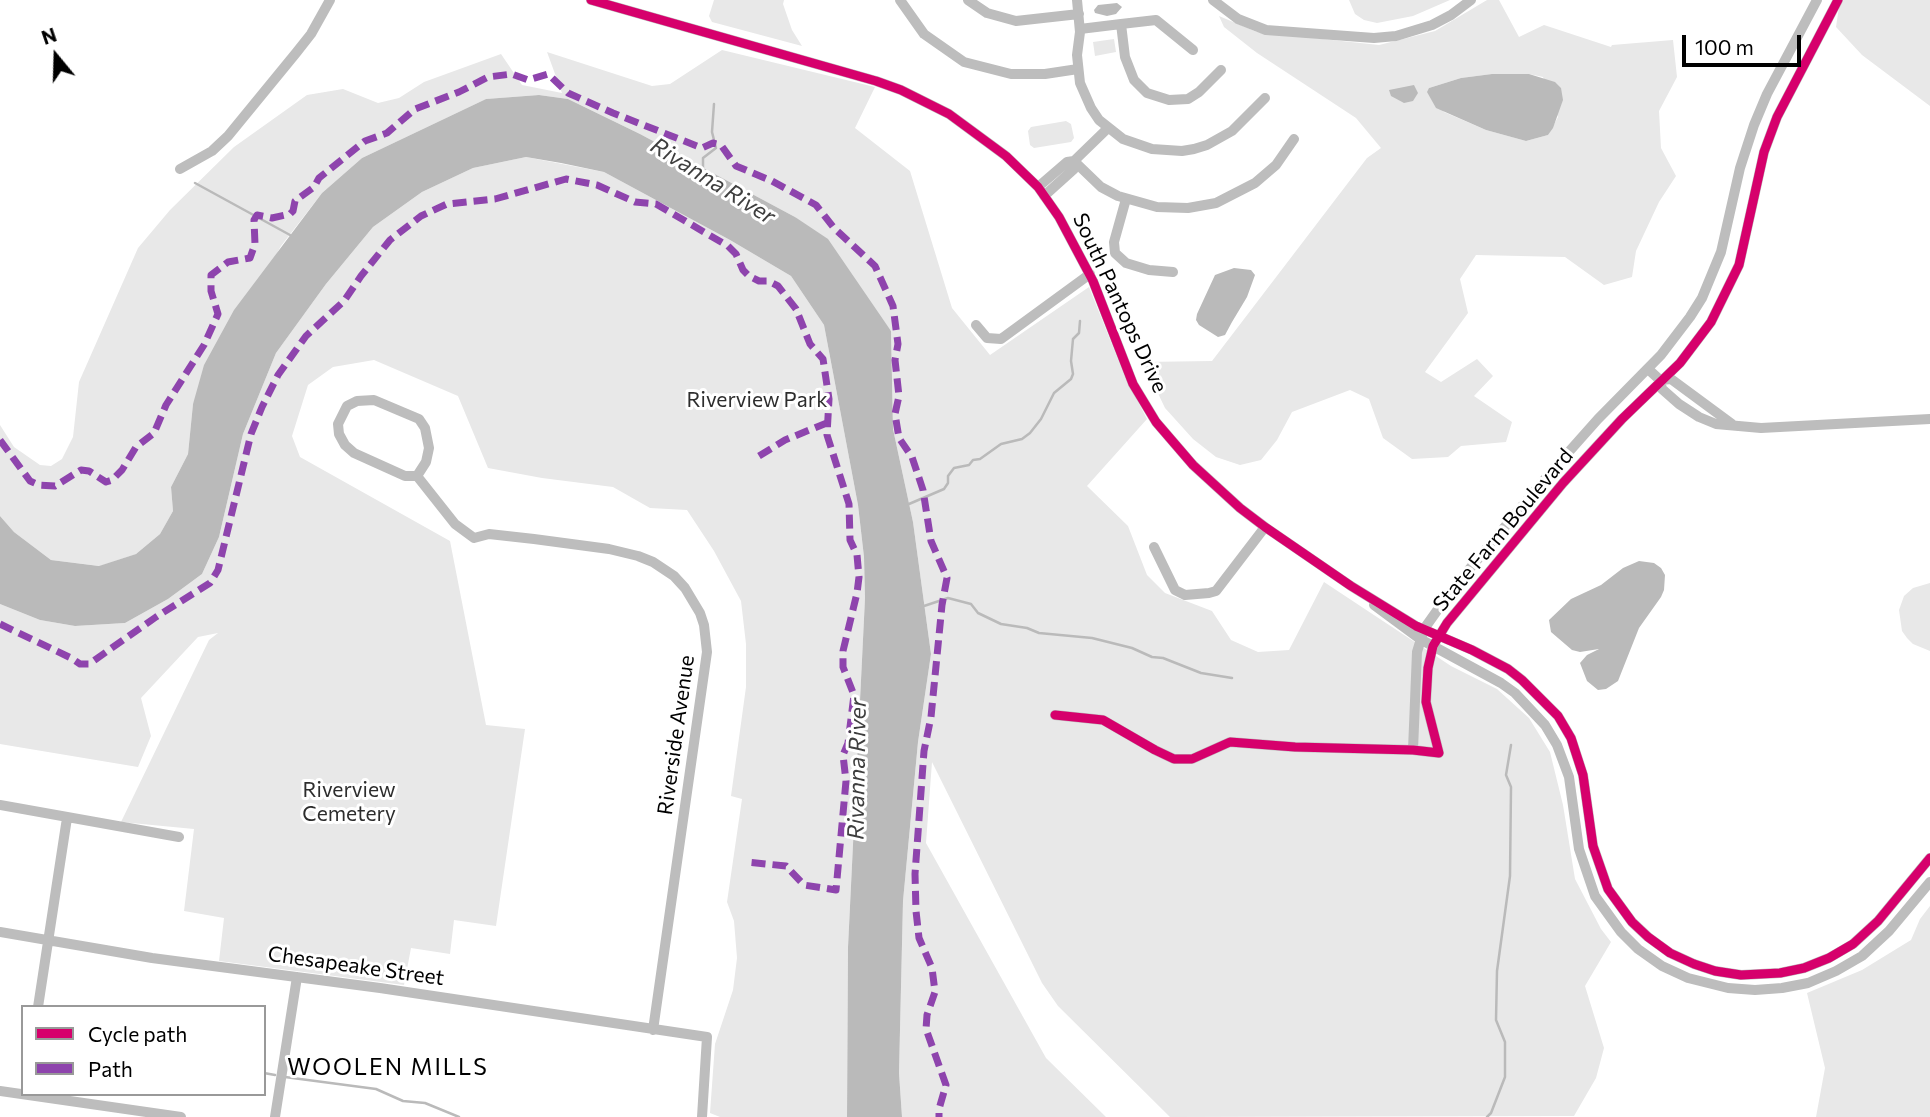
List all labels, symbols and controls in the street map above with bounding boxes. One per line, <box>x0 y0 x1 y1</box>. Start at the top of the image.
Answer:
north arrow <box>21 21 91 91</box>
scale bar <box>1685 21 1804 65</box>
text: N <box>39 22 59 49</box>
text: 100 m <box>1695 34 1754 59</box>
water label: Rivanna River <box>646 132 780 230</box>
street label: South Pantops Drive <box>1067 209 1173 397</box>
park label: Riverview Park <box>686 387 828 413</box>
street label: State Farm Boulevard <box>1428 444 1578 616</box>
street label: Riverside Avenue <box>652 653 700 817</box>
water label: Rivanna River <box>842 698 872 840</box>
park label: Riverview Cemetery <box>302 777 396 827</box>
street label: Chesapeake Street <box>266 941 446 991</box>
legend <box>21 1005 266 1096</box>
text: Cycle path <box>88 1021 187 1046</box>
district label: WOOLEN MILLS <box>289 1053 487 1081</box>
text: Path <box>88 1056 133 1081</box>

